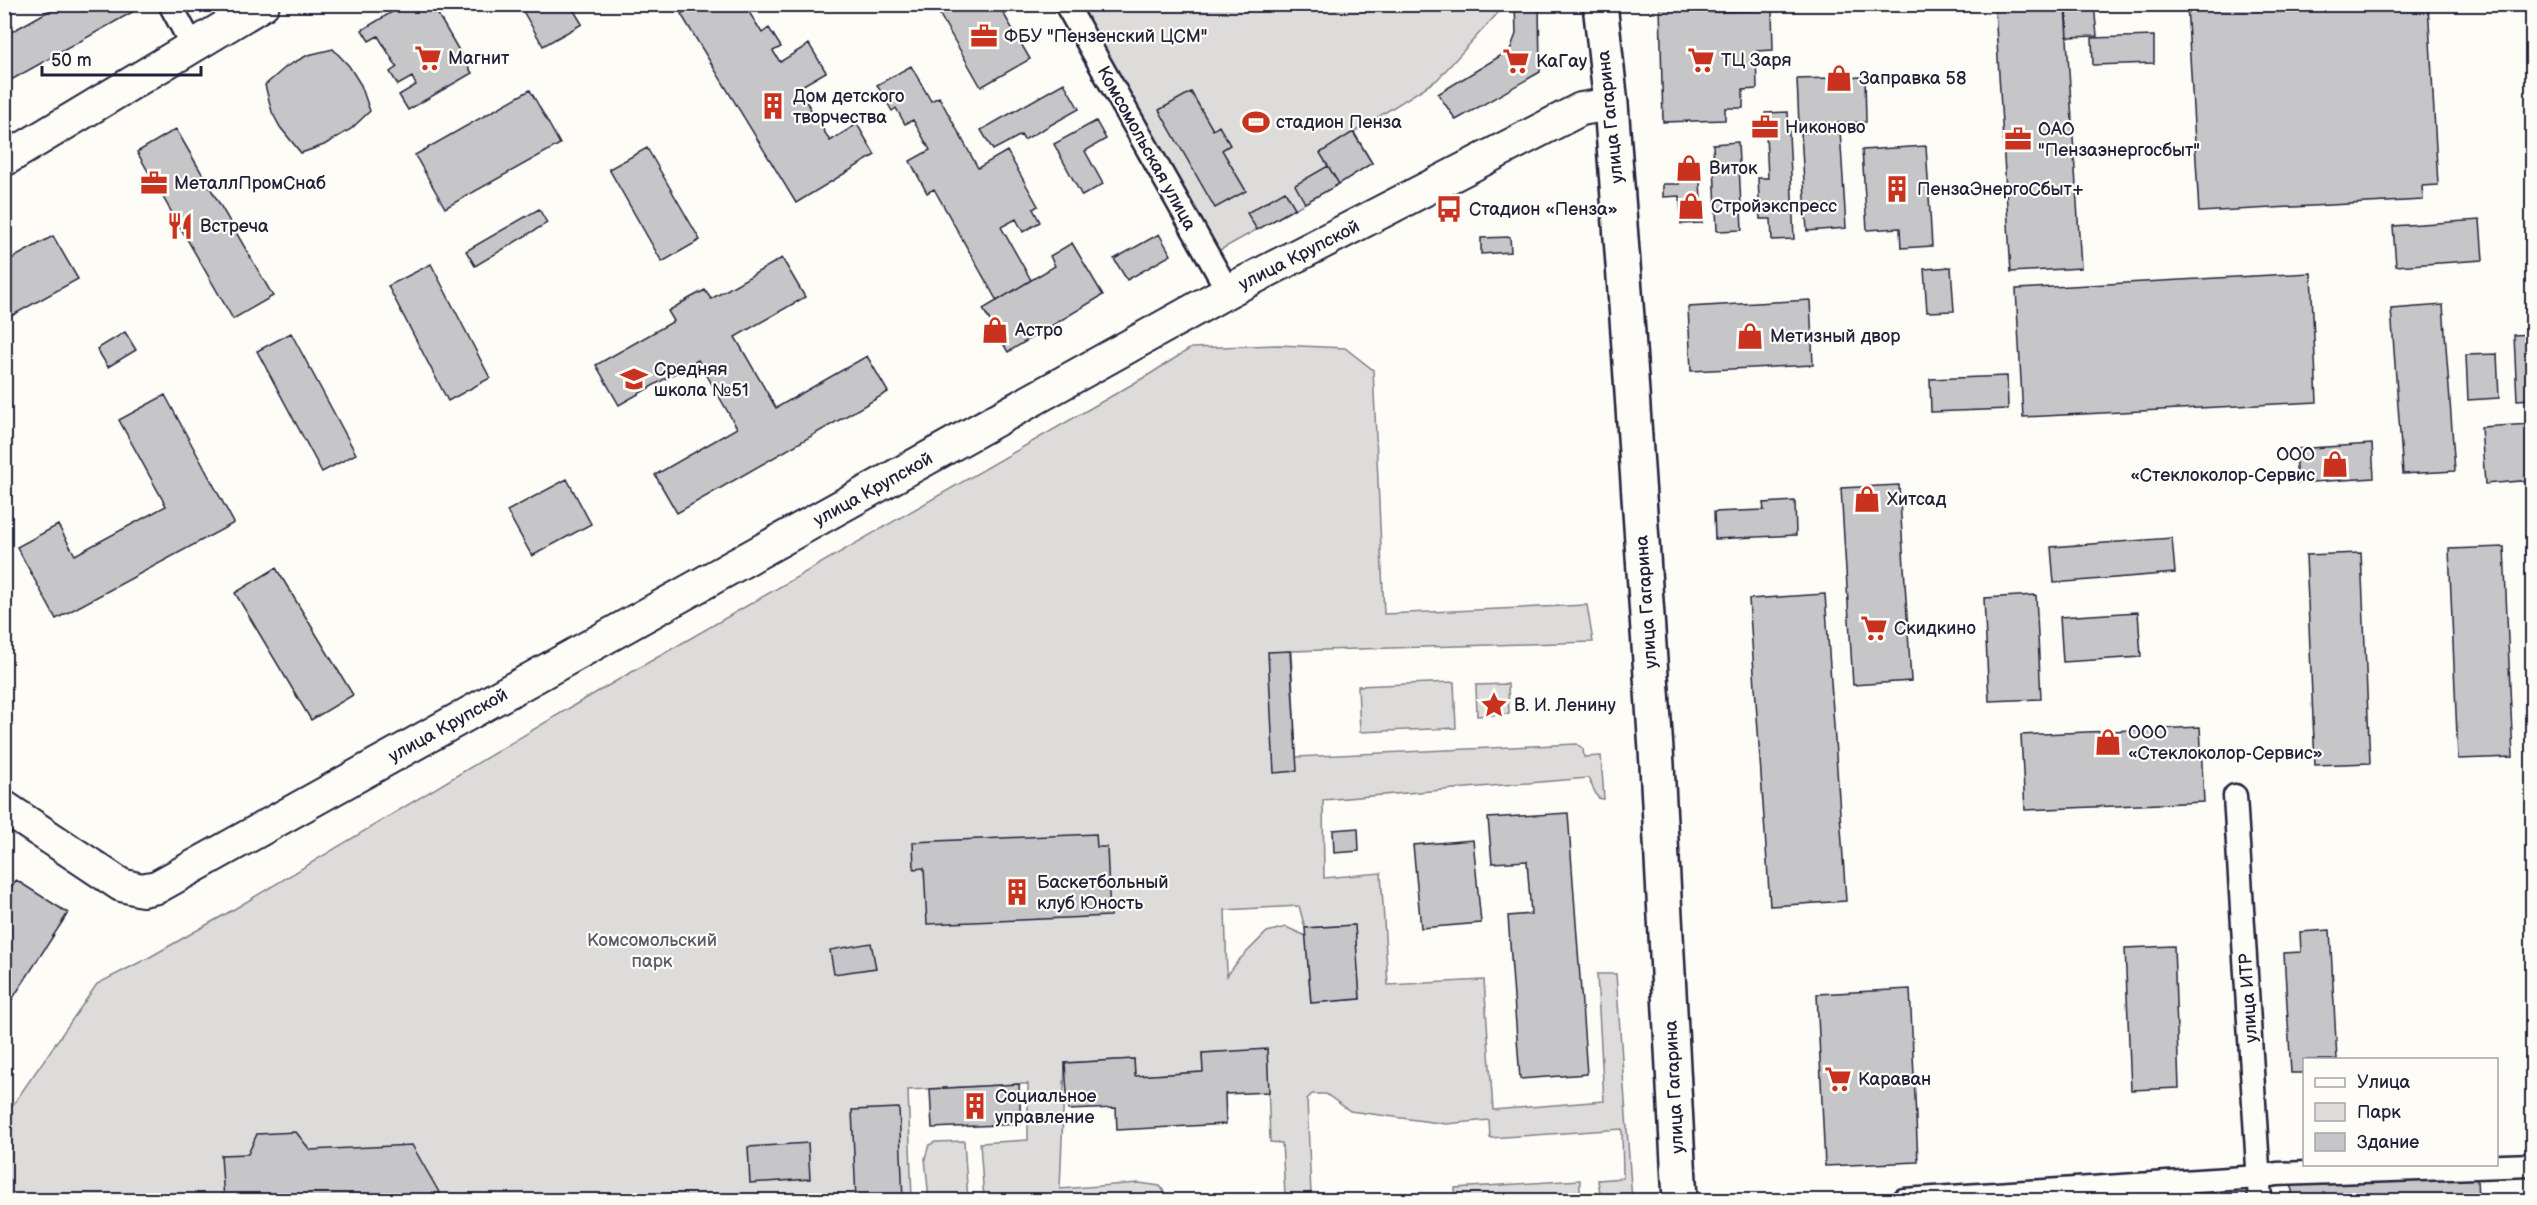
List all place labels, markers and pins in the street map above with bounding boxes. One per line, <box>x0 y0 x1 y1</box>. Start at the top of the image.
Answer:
office icon: ФБУ "Пензенский ЦСМ" <box>969 21 999 51</box>
place label: ФБУ "Пензенский ЦСМ" <box>1004 26 1208 47</box>
supermarket icon: Магнит <box>413 43 443 73</box>
supermarket icon: ТЦ Заря <box>1686 45 1716 75</box>
supermarket icon: КаГау <box>1501 46 1531 76</box>
place label: Магнит <box>448 48 510 69</box>
place label: ТЦ Заря <box>1721 50 1791 71</box>
place label: КаГау <box>1536 51 1588 72</box>
shop icon: Заправка 58 <box>1824 63 1854 93</box>
place label: Заправка 58 <box>1859 68 1966 89</box>
place label: Дом детского творчества <box>793 86 904 128</box>
building icon: Дом детского творчества <box>758 91 788 121</box>
sports icon: стадион Пенза <box>1241 107 1271 137</box>
place label: стадион Пенза <box>1276 112 1402 133</box>
office icon: Никоново <box>1750 112 1780 142</box>
place label: Никоново <box>1785 117 1865 138</box>
place label: ОАО "Пензаэнергосбыт" <box>2038 119 2200 161</box>
office icon: ОАО "Пензаэнергосбыт" <box>2003 124 2033 154</box>
shop icon: Виток <box>1674 153 1704 183</box>
place label: Виток <box>1709 158 1758 179</box>
office icon: МеталлПромСнаб <box>139 168 169 198</box>
place label: МеталлПромСнаб <box>174 173 326 194</box>
building icon: ПензаЭнергоСбыт+ <box>1882 174 1912 204</box>
place label: ПензаЭнергоСбыт+ <box>1917 179 2084 200</box>
shop icon: Стройэкспресс <box>1676 191 1706 221</box>
bus stop icon: Стадион «Пенза» <box>1434 194 1464 224</box>
place label: Стройэкспресс <box>1711 196 1837 217</box>
place label: Стадион «Пенза» <box>1469 199 1618 220</box>
restaurant icon: Встреча <box>165 211 195 241</box>
place label: Встреча <box>200 216 269 237</box>
shop icon: Астро <box>980 315 1010 345</box>
place label: Астро <box>1014 320 1063 341</box>
shop icon: Метизный двор <box>1735 321 1765 351</box>
place label: Метизный двор <box>1770 326 1900 347</box>
place label: Средняя школа №51 <box>654 359 749 401</box>
school or university icon: Средняя школа №51 <box>619 364 649 394</box>
place label: ООО «Стеклоколор-Сервис <box>2130 444 2315 486</box>
shop icon: ООО «Стеклоколор-Сервис <box>2320 449 2350 479</box>
shop icon: Хитсад <box>1852 484 1882 514</box>
place label: Хитсад <box>1887 489 1946 510</box>
supermarket icon: Скидкино <box>1859 613 1889 643</box>
place label: Скидкино <box>1894 618 1976 639</box>
place icon: В. И. Ленину <box>1479 690 1509 720</box>
place label: В. И. Ленину <box>1514 695 1616 716</box>
place label: ООО «Стеклоколор-Сервис» <box>2128 722 2323 764</box>
shop icon: ООО «Стеклоколор-Сервис» <box>2093 727 2123 757</box>
place label: Баскетбольный клуб Юность <box>1037 872 1169 914</box>
building icon: Баскетбольный клуб Юность <box>1002 877 1032 907</box>
supermarket icon: Караван <box>1823 1064 1853 1094</box>
place label: Караван <box>1858 1069 1931 1090</box>
place label: Социальное управление <box>995 1086 1097 1128</box>
building icon: Социальное управление <box>960 1091 990 1121</box>

